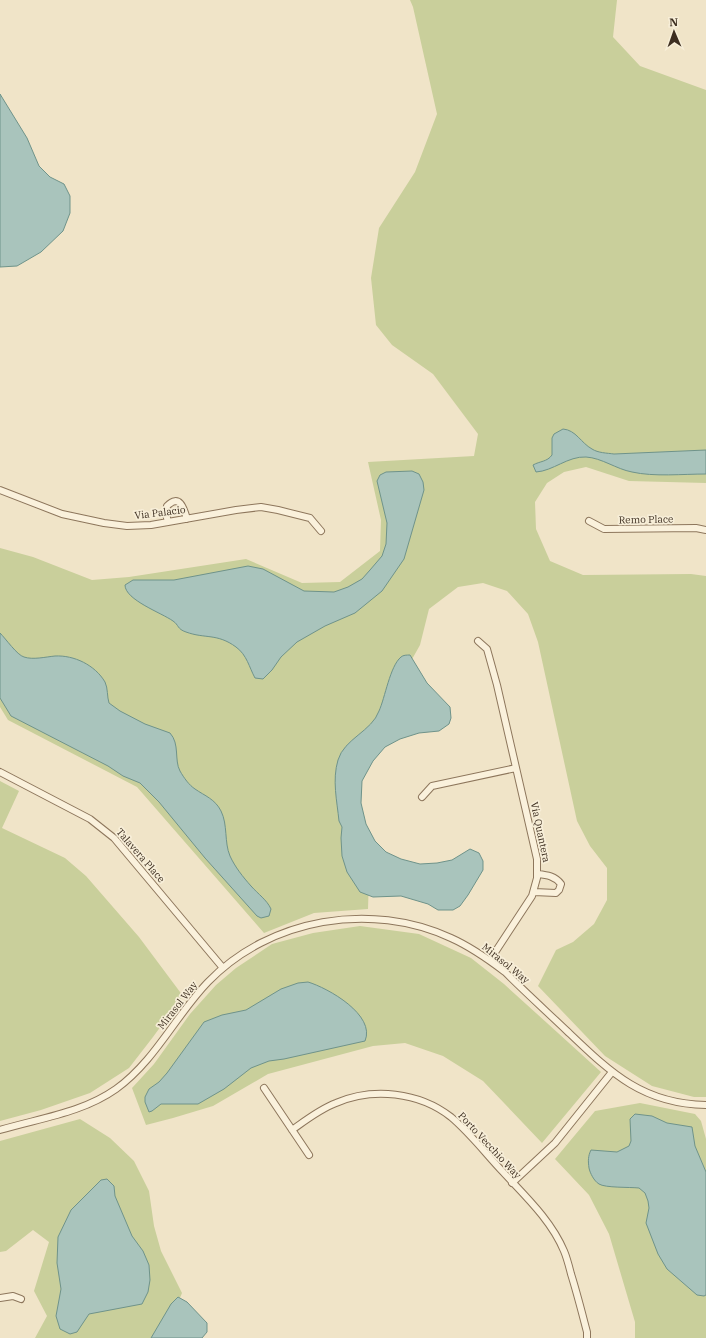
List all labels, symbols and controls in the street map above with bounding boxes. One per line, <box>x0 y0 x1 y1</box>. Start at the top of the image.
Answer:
north arrow <box>654 12 694 52</box>
text: N <box>669 15 679 29</box>
street label: Via Palacio <box>134 503 187 522</box>
street label: Remo Place <box>619 513 673 526</box>
street label: Via Quantera <box>528 801 553 864</box>
street label: Talavera Place <box>113 825 168 885</box>
street label: Mirasol Way <box>479 940 533 987</box>
street label: Mirasol Way <box>155 978 201 1032</box>
street label: Porto Vecchio Way <box>455 1109 524 1182</box>

